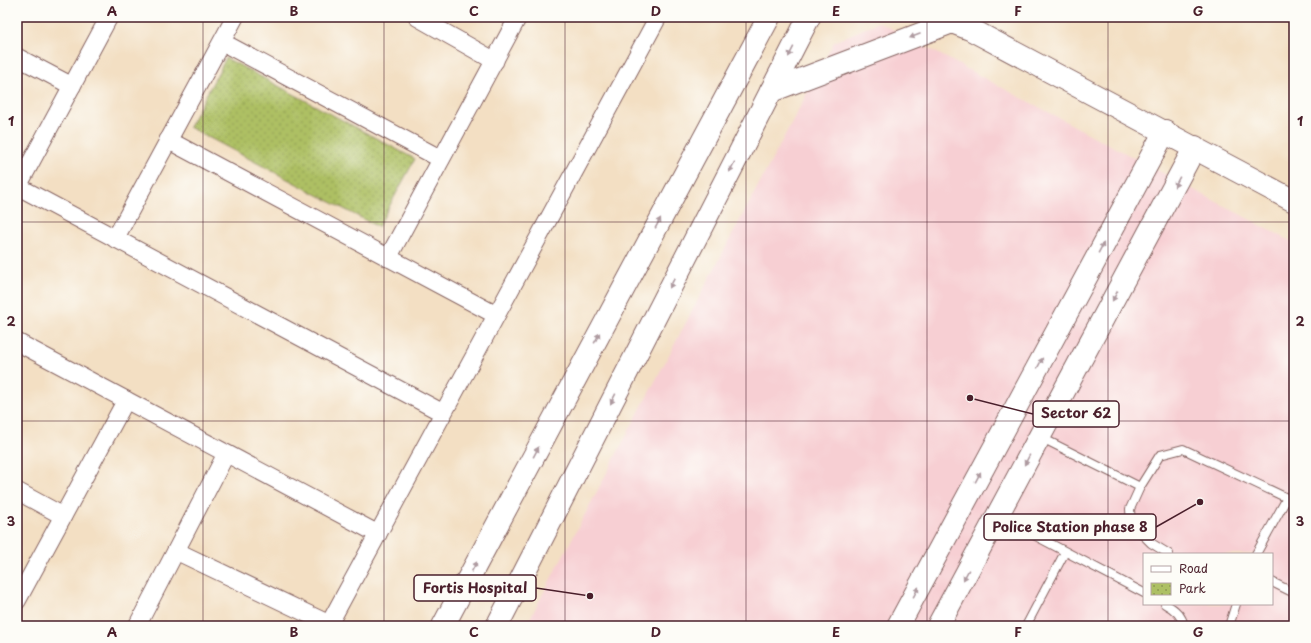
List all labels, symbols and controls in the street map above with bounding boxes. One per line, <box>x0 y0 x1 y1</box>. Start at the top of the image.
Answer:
text: A <box>107 1 117 20</box>
text: B <box>290 1 299 20</box>
text: C <box>469 1 479 20</box>
text: D <box>651 1 661 20</box>
text: E <box>832 1 840 20</box>
text: F <box>1014 1 1022 20</box>
text: G <box>1193 1 1203 20</box>
one-way arrow <box>909 34 921 40</box>
one-way arrow <box>788 46 794 57</box>
text: 1 <box>8 111 14 130</box>
text: 1 <box>1297 111 1303 130</box>
one-way arrow <box>729 162 735 173</box>
one-way arrow <box>1173 176 1180 187</box>
one-way arrow <box>655 217 662 229</box>
one-way arrow <box>1098 243 1105 254</box>
one-way arrow <box>669 277 676 289</box>
one-way arrow <box>1112 290 1118 302</box>
text: 2 <box>6 311 16 330</box>
text: 2 <box>1295 311 1305 330</box>
one-way arrow <box>594 332 600 344</box>
one-way arrow <box>1036 357 1043 369</box>
one-way arrow <box>610 393 616 405</box>
callout: Sector 62 <box>1033 401 1119 427</box>
text: Sector 62 <box>1041 402 1111 423</box>
one-way arrow <box>532 447 539 458</box>
one-way arrow <box>1024 454 1031 466</box>
one-way arrow <box>975 471 981 483</box>
text: 3 <box>7 511 16 530</box>
text: 3 <box>1296 511 1305 530</box>
callout: Police Station phase 8 <box>984 514 1156 540</box>
text: Police Station phase 8 <box>992 516 1148 537</box>
legend <box>1143 553 1273 605</box>
text: Road <box>1179 559 1208 577</box>
one-way arrow <box>471 561 477 573</box>
one-way arrow <box>962 569 969 580</box>
callout: Fortis Hospital <box>414 575 536 601</box>
text: Fortis Hospital <box>423 577 527 598</box>
text: Park <box>1179 579 1206 597</box>
one-way arrow <box>913 586 920 598</box>
text: A <box>107 622 117 641</box>
text: B <box>290 622 299 641</box>
text: C <box>469 622 479 641</box>
text: D <box>651 622 661 641</box>
text: E <box>832 622 840 641</box>
text: F <box>1014 622 1022 641</box>
text: G <box>1193 622 1203 641</box>

